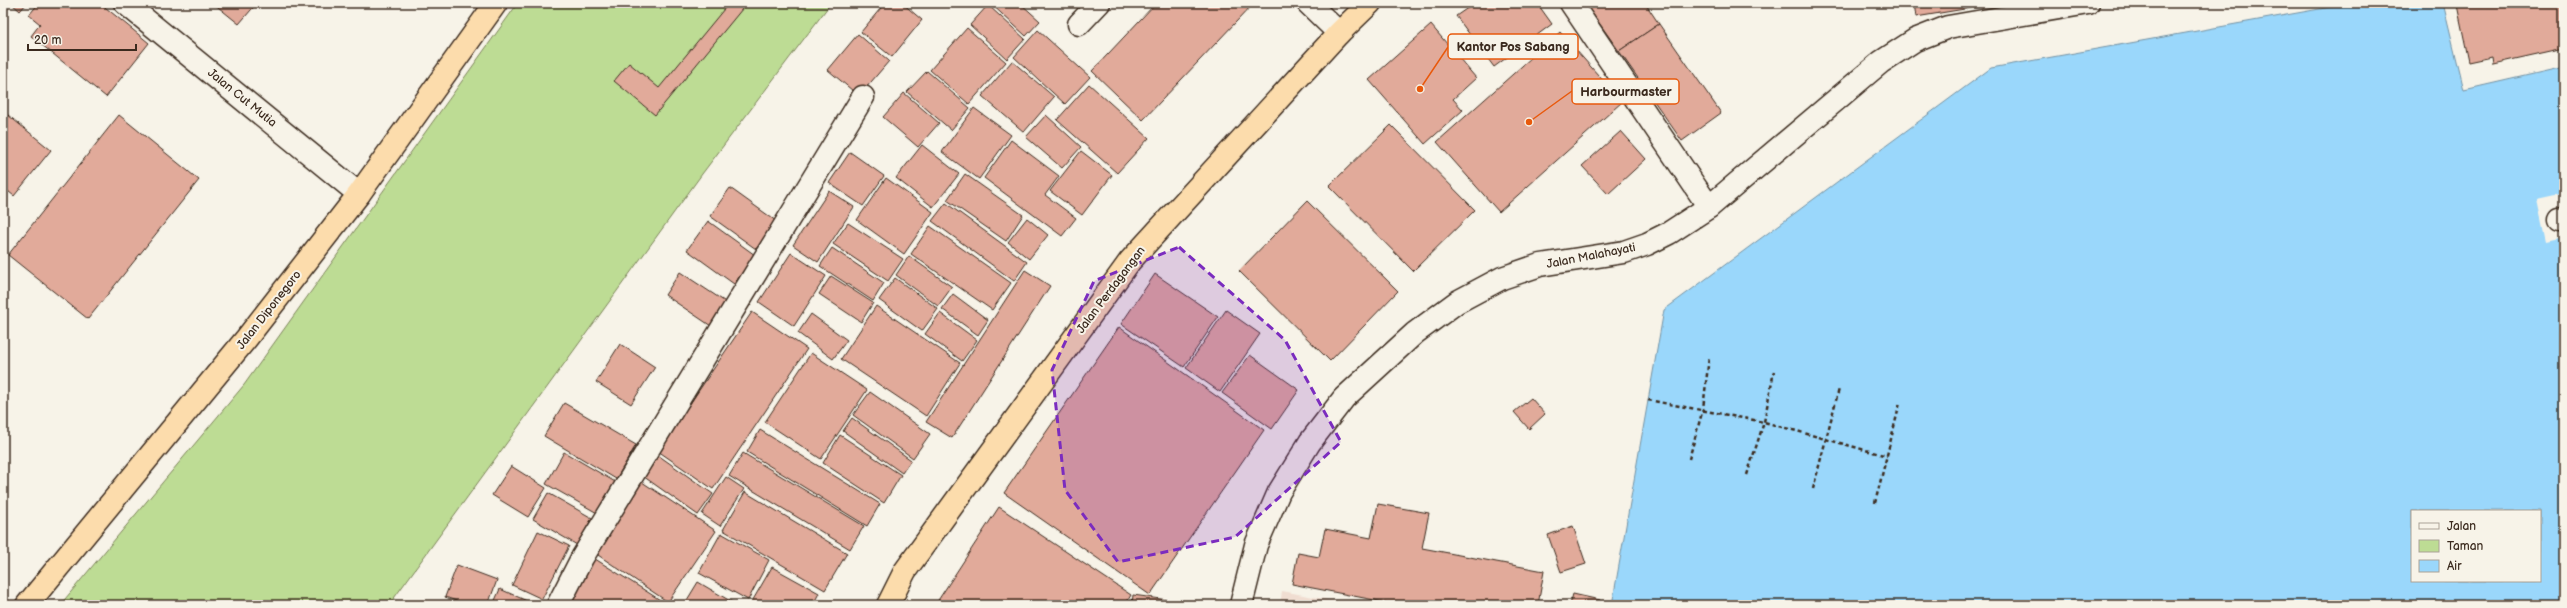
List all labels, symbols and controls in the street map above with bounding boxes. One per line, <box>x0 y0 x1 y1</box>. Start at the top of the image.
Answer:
scale bar <box>28 26 136 52</box>
text: 20 m <box>34 33 61 48</box>
callout: Kantor Pos Sabang <box>1448 34 1578 59</box>
text: Kantor Pos Sabang <box>1456 39 1570 55</box>
street label: Jalan Cut Mutia <box>204 66 280 131</box>
callout: Harbourmaster <box>1572 79 1679 104</box>
text: Harbourmaster <box>1580 84 1673 100</box>
street label: Jalan Malahayati <box>1545 240 1637 272</box>
street label: Jalan Perdagangan <box>1073 243 1149 337</box>
street label: Jalan Diponegoro <box>234 267 305 352</box>
legend <box>2411 510 2541 582</box>
text: Jalan <box>2447 519 2476 534</box>
text: Taman <box>2447 539 2483 554</box>
text: Air <box>2447 559 2462 574</box>

